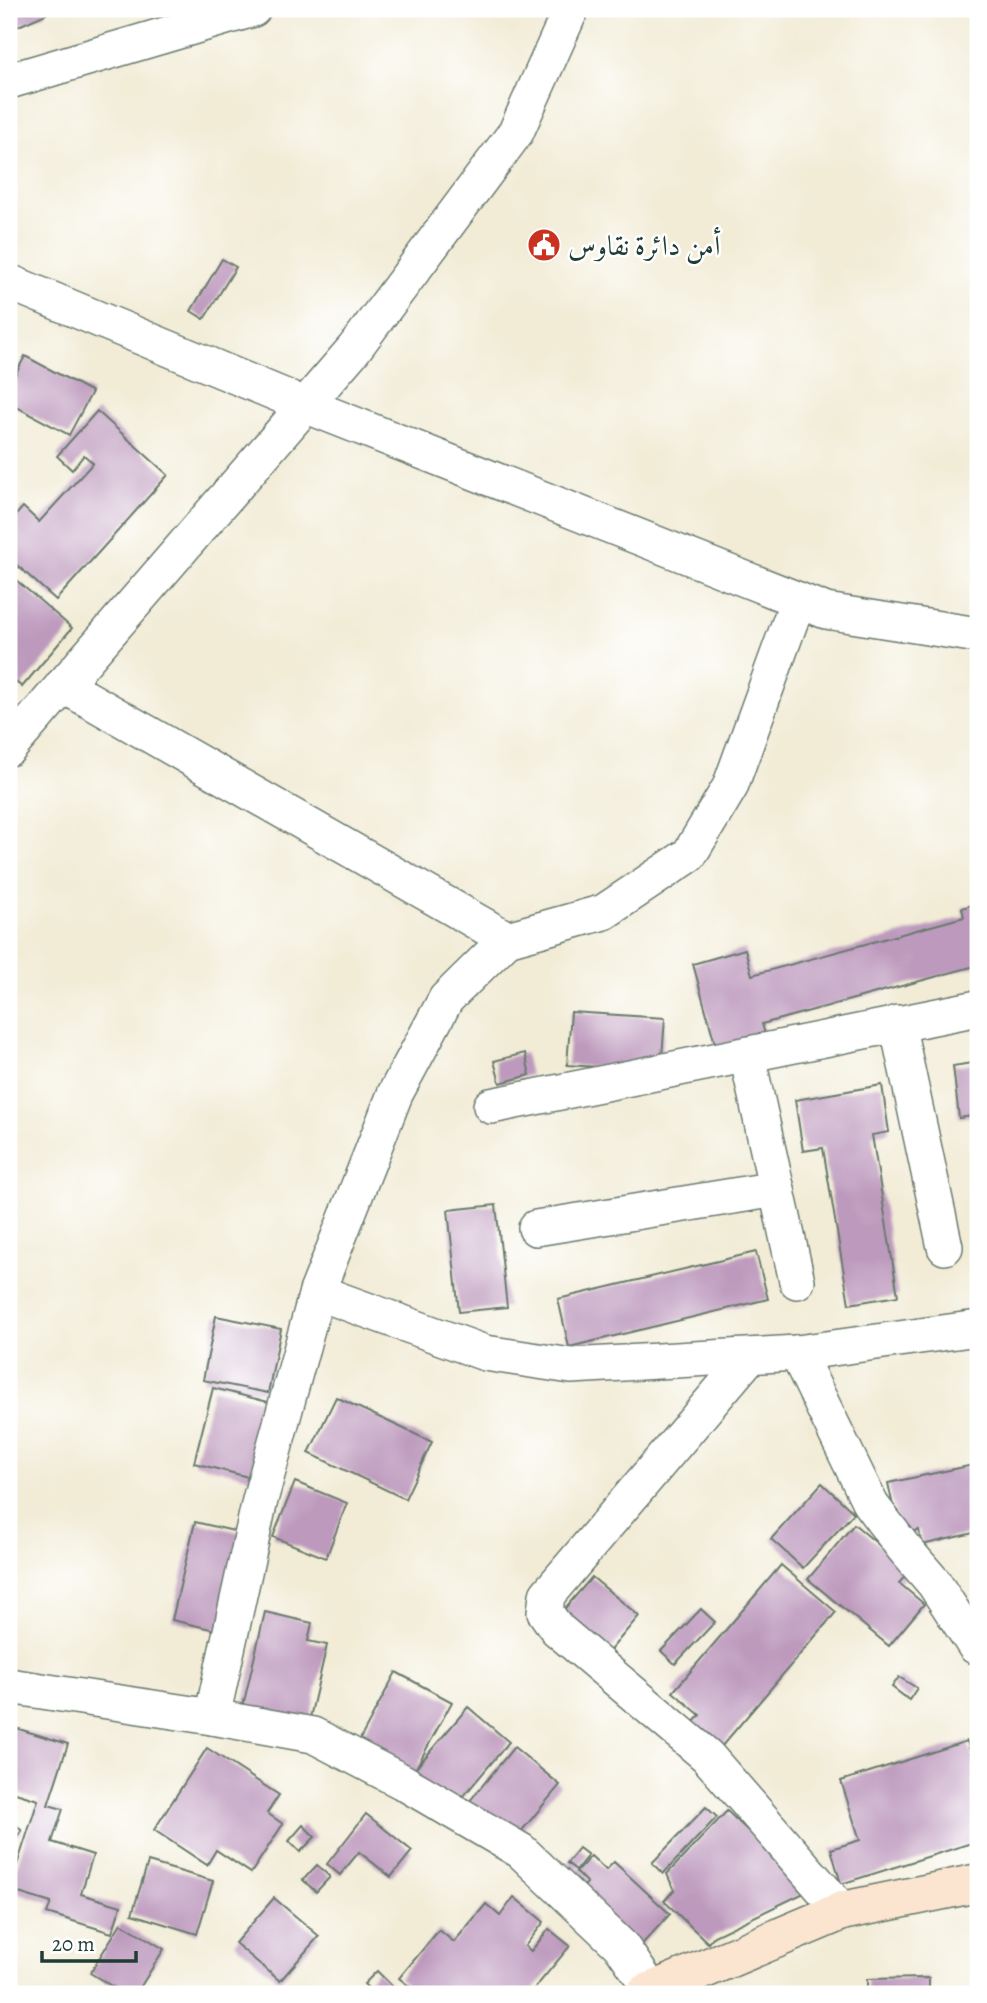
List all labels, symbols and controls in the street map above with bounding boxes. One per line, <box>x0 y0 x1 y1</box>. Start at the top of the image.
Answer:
public building icon: أمن دائرة نقاوس <box>525 226 563 264</box>
place label: أمن دائرة نقاوس <box>568 226 721 265</box>
scale bar <box>42 1919 136 1963</box>
text: 20 m <box>52 1930 95 1958</box>

